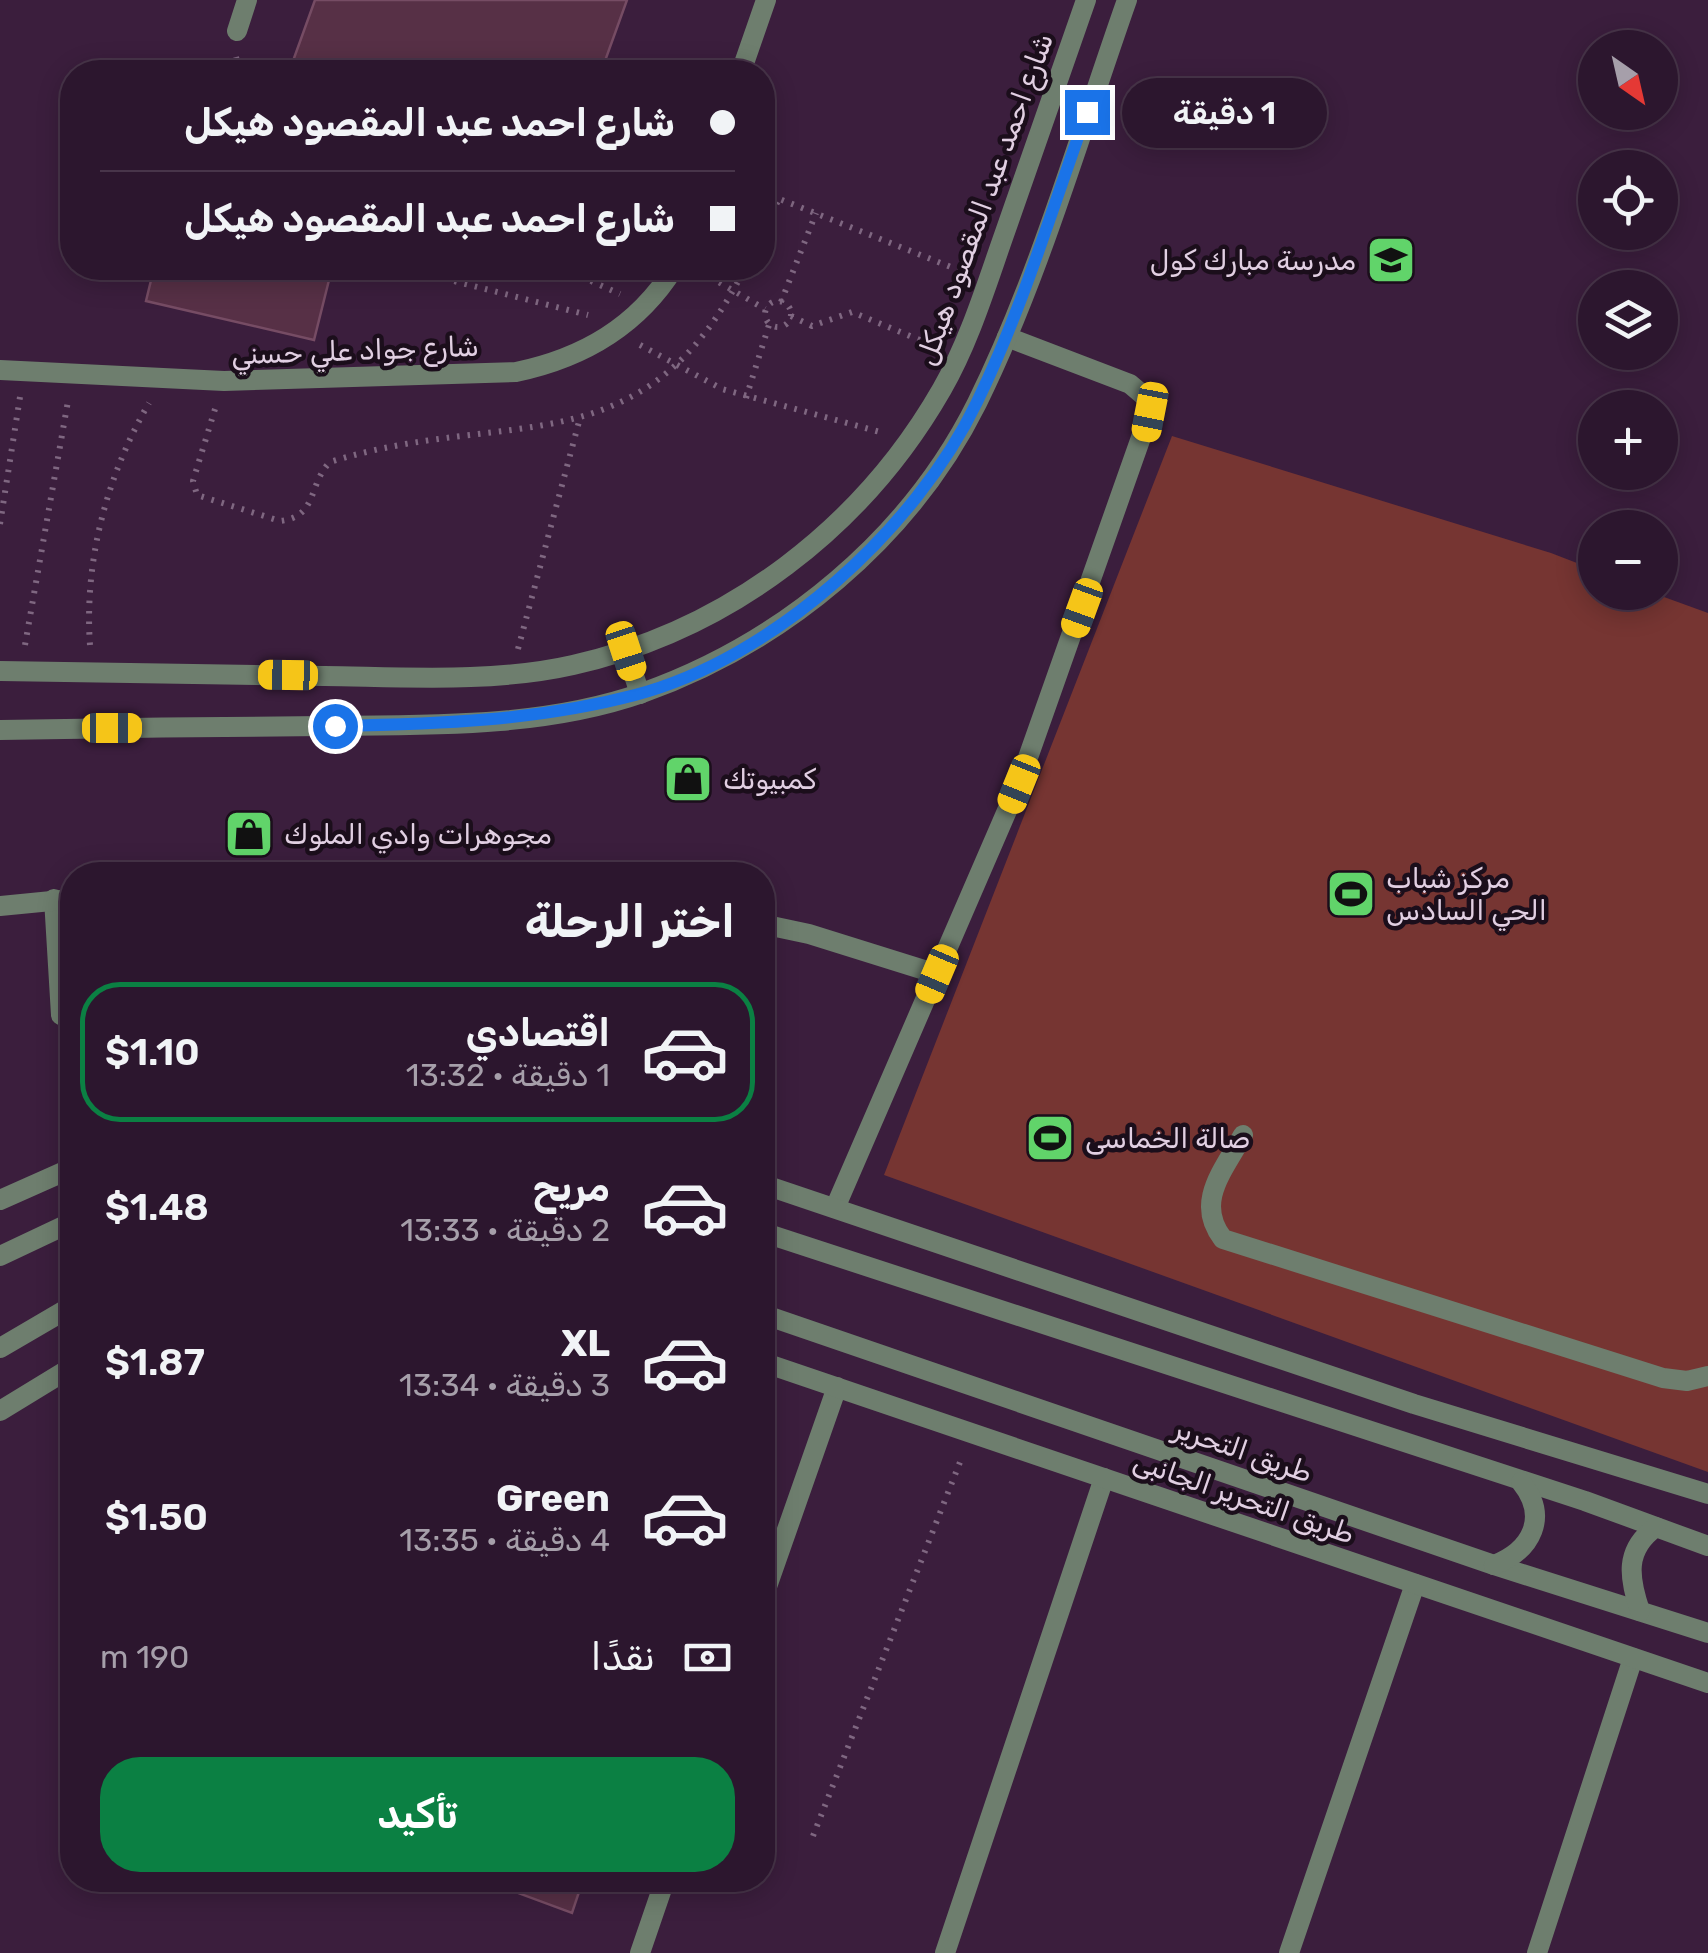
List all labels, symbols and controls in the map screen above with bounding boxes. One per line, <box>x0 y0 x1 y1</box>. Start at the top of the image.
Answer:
street label: شارع احمد عبد المقصود هيكل <box>909 29 1063 371</box>
north arrow <box>1578 30 1678 130</box>
map controls <box>1578 30 1678 610</box>
callout: 1 دقيقة <box>1122 77 1327 147</box>
route end <box>1065 90 1110 135</box>
text: 1 دقيقة <box>1173 94 1276 132</box>
text: شارع احمد عبد المقصود هيكل <box>184 100 675 146</box>
button: locate <box>1578 150 1678 250</box>
text: شارع احمد عبد المقصود هيكل <box>184 196 675 242</box>
school or university icon: مدرسة مبارك كول <box>1365 234 1417 286</box>
place label: مدرسة مبارك كول <box>1150 244 1356 277</box>
button: layers <box>1578 270 1678 370</box>
street label: شارع جواد علي حسني <box>231 330 480 376</box>
car <box>1130 380 1170 444</box>
button: + <box>1578 390 1678 490</box>
button: − <box>1578 510 1678 610</box>
car <box>1058 575 1106 641</box>
car <box>602 618 650 684</box>
car <box>258 659 318 691</box>
route start <box>313 704 358 749</box>
car <box>82 713 142 743</box>
car <box>994 751 1044 817</box>
shop icon: كمبيوتك <box>662 753 714 805</box>
place label: كمبيوتك <box>723 763 817 796</box>
shop icon: مجوهرات وادي الملوك <box>223 808 275 860</box>
place label: مجوهرات وادي الملوك <box>284 818 552 854</box>
place label: مركز شباب الحي السادس <box>1386 862 1547 932</box>
sports icon: مركز شباب الحي السادس <box>1325 868 1377 920</box>
text: اختر الرحلة <box>525 895 735 948</box>
car <box>911 941 963 1007</box>
icon: car <box>640 1007 730 1097</box>
text: اقتصادي <box>466 1010 610 1056</box>
text: $1.10 <box>105 1029 200 1075</box>
text: 1 دقيقة · 13:32 <box>406 1056 610 1094</box>
sports icon: صالة الخماسى <box>1024 1112 1076 1164</box>
place label: صالة الخماسى <box>1085 1122 1250 1155</box>
icon: car <box>640 1162 730 1252</box>
text: مريح <box>533 1165 610 1211</box>
text: $1.48 <box>105 1184 209 1230</box>
text: 2 دقيقة · 13:33 <box>400 1211 610 1249</box>
icon: car <box>640 1317 730 1407</box>
text: XL <box>561 1320 610 1366</box>
text: $1.87 <box>105 1339 205 1385</box>
text: 3 دقيقة · 13:34 <box>399 1366 610 1404</box>
street label: طريق التحرير <box>1167 1411 1316 1490</box>
street label: طريق التحرير الجانبى <box>1129 1444 1359 1551</box>
icon: car <box>640 1472 730 1562</box>
text: Green <box>496 1475 610 1521</box>
text: $1.50 <box>105 1494 208 1540</box>
text: 4 دقيقة · 13:35 <box>399 1521 610 1559</box>
icon: cash <box>680 1630 735 1685</box>
text: نقدًا <box>591 1634 655 1680</box>
text: 190 m <box>100 1638 189 1676</box>
button: تأكيد <box>100 1757 735 1872</box>

